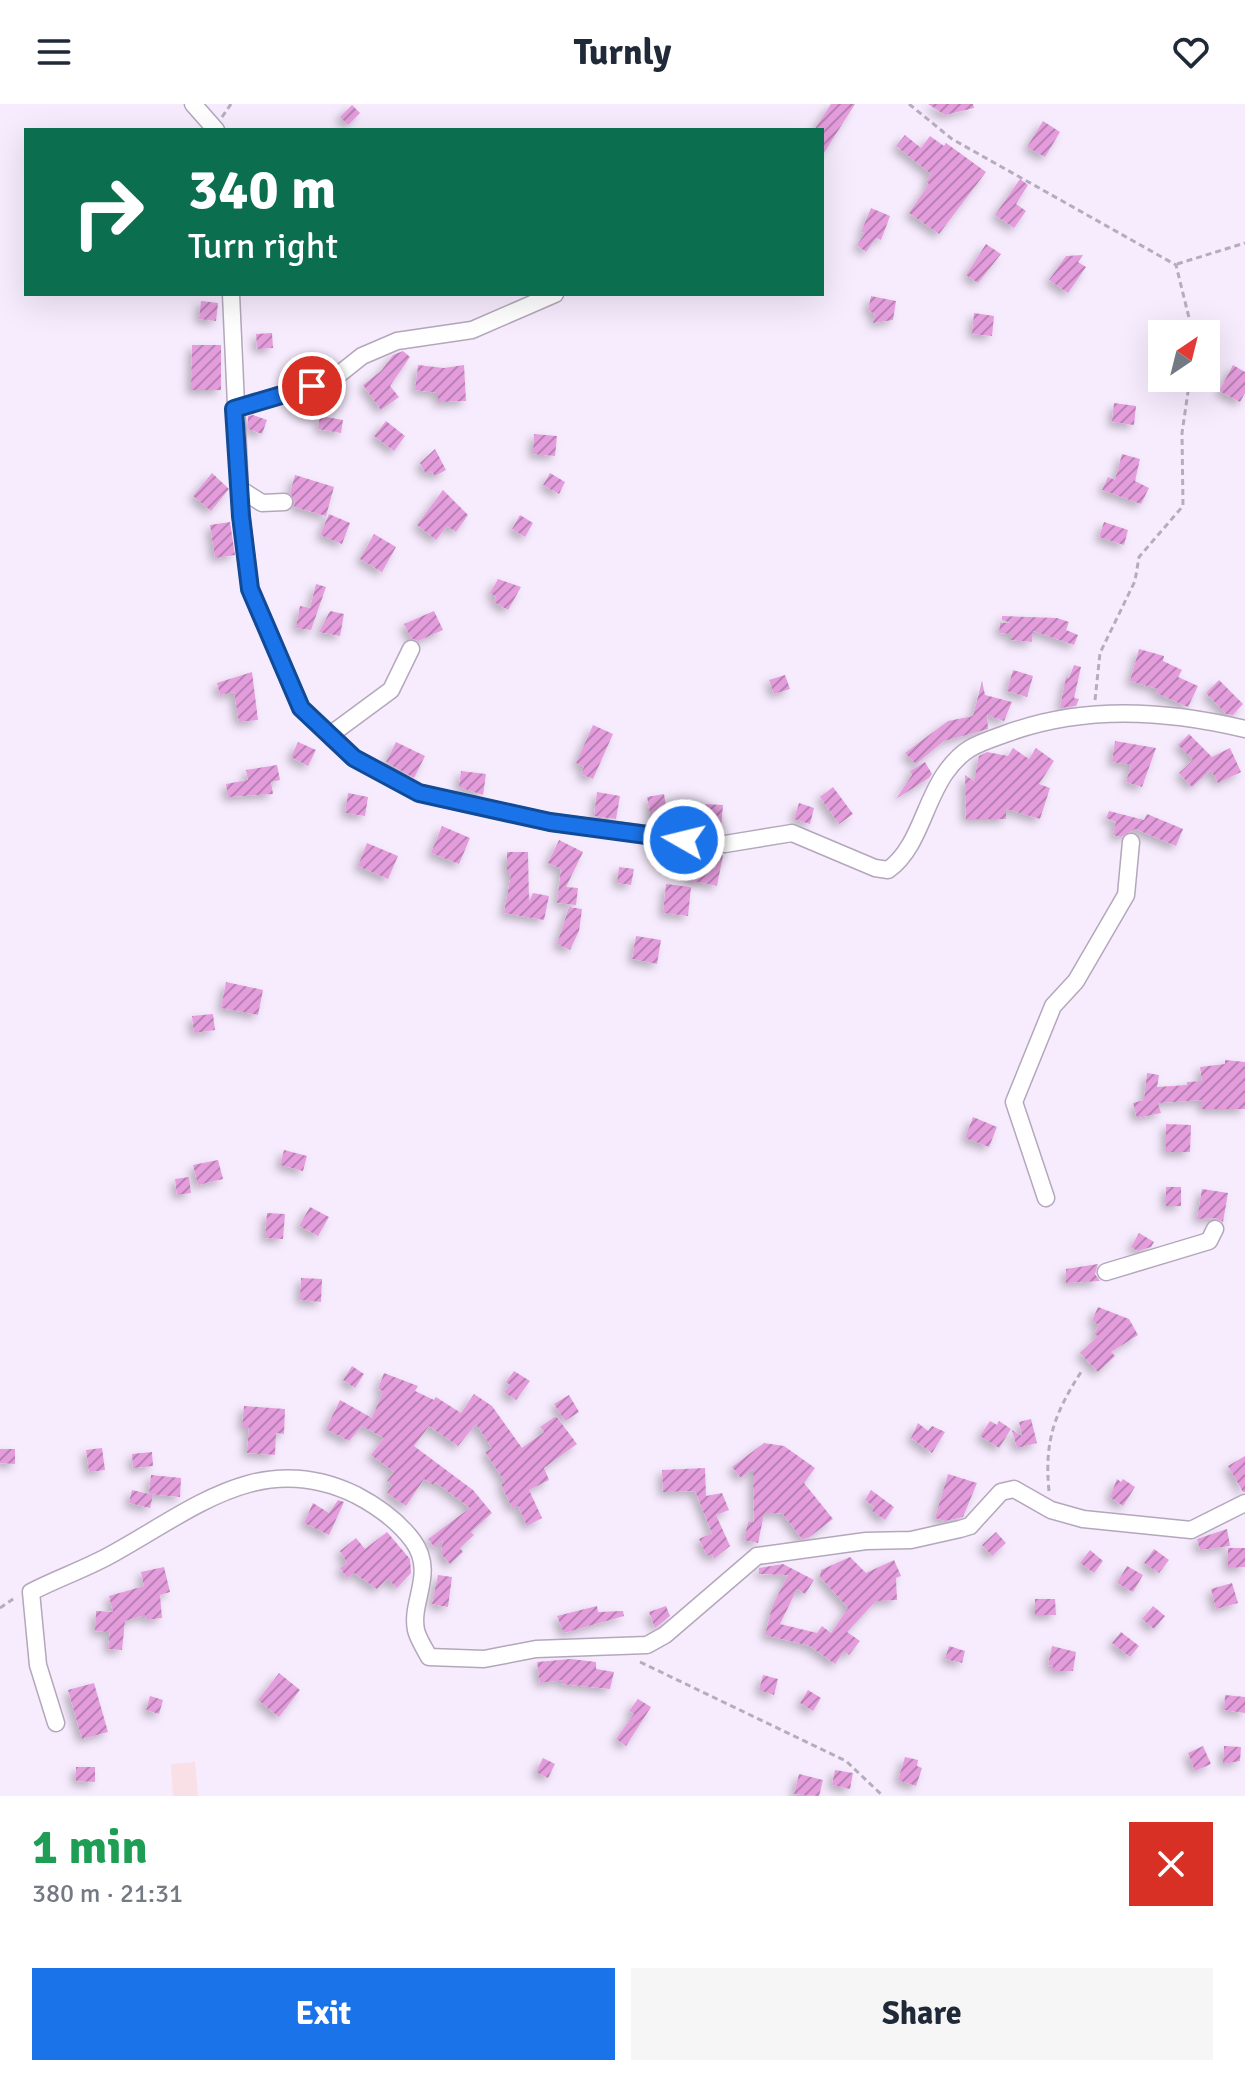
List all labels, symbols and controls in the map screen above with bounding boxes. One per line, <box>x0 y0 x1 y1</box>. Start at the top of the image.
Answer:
icon: menu <box>32 30 76 74</box>
text: Turnly <box>574 30 671 75</box>
icon: heart <box>1169 30 1213 74</box>
text: 340 m <box>188 155 336 224</box>
icon: right <box>56 160 160 264</box>
text: Turn right <box>188 224 338 269</box>
north arrow <box>1148 320 1220 392</box>
map controls <box>1148 320 1220 392</box>
pin <box>278 352 346 420</box>
icon: arrive <box>290 364 334 408</box>
position arrow <box>642 798 726 882</box>
text: 1 min <box>32 1818 148 1877</box>
button: close <box>1129 1822 1213 1906</box>
text: 380 m · 21:31 <box>32 1878 183 1910</box>
button: Exit <box>32 1968 615 2060</box>
button: Share <box>631 1968 1213 2060</box>

